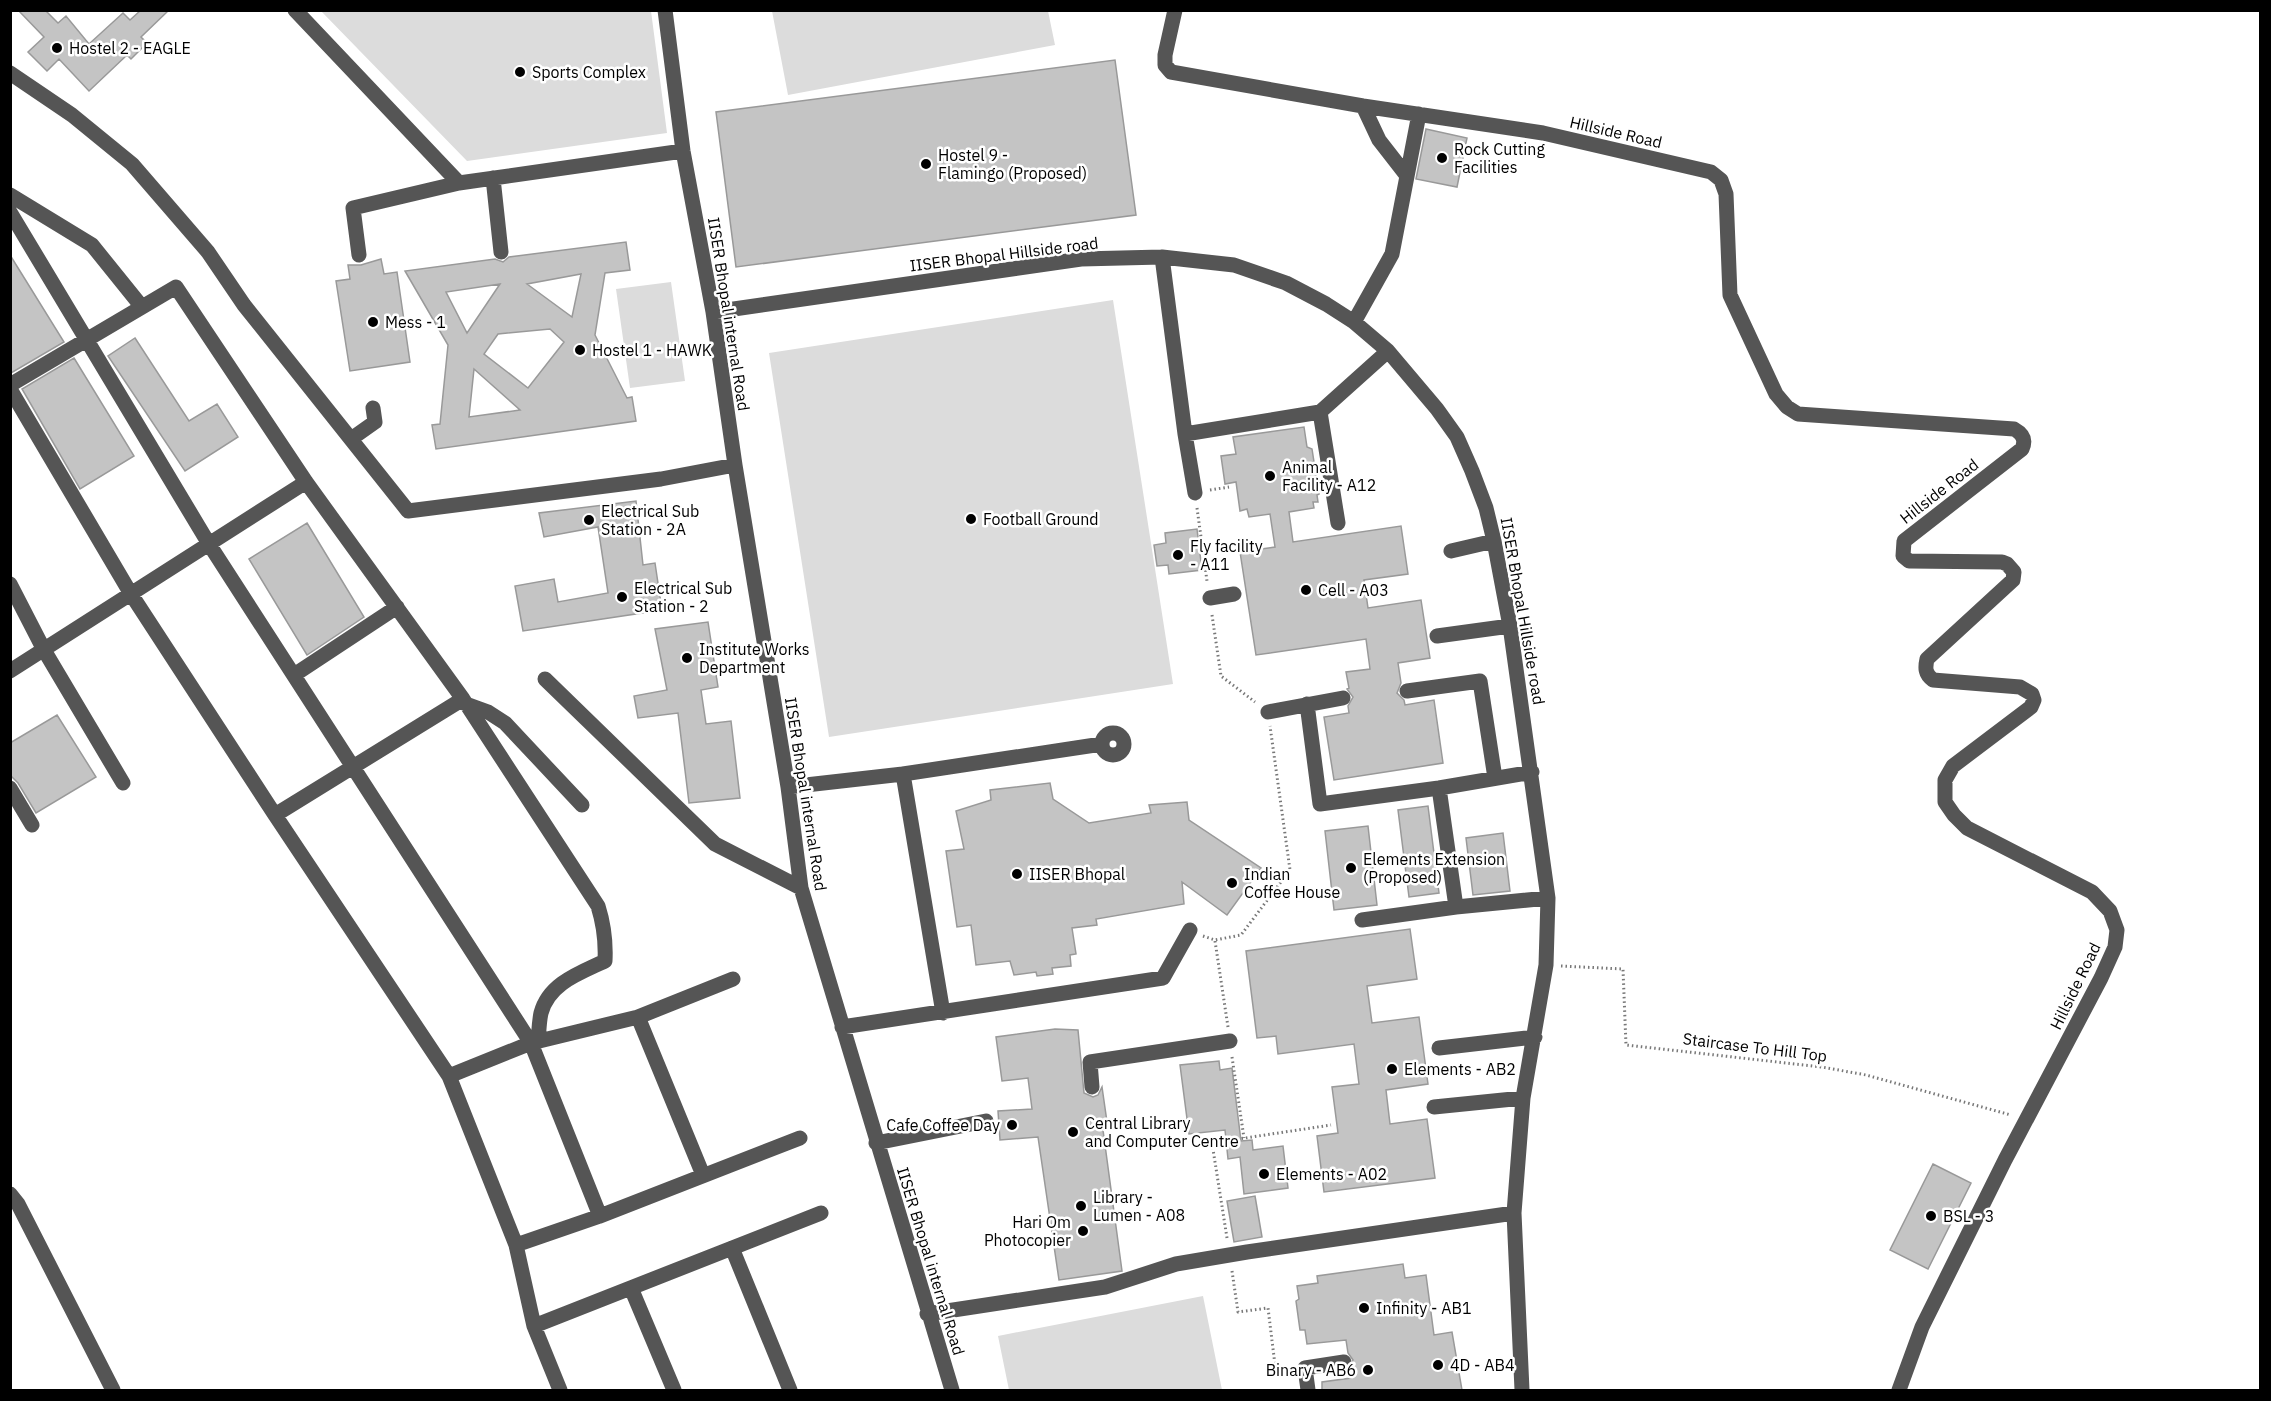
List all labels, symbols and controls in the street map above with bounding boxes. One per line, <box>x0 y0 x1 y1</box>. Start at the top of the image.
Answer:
place label: Hostel 2 - EAGLE <box>69 38 191 58</box>
marker: Hostel 2 - EAGLE <box>50 41 64 55</box>
place label: Sports Complex <box>532 62 646 82</box>
marker: Sports Complex <box>513 65 527 79</box>
street label: Hillside Road <box>1568 112 1664 152</box>
place label: Rock Cutting Facilities <box>1454 139 1545 177</box>
place label: Hostel 9 - Flamingo (Proposed) <box>938 145 1087 183</box>
marker: Rock Cutting Facilities <box>1435 151 1449 165</box>
marker: Hostel 9 - Flamingo (Proposed) <box>919 157 933 171</box>
street label: IISER Bhopal internal Road <box>704 216 754 412</box>
street label: IISER Bhopal Hillside road <box>908 232 1100 276</box>
place label: Mess - 1 <box>385 312 446 332</box>
marker: Mess - 1 <box>366 315 380 329</box>
place label: Hostel 1 - HAWK <box>592 340 712 360</box>
marker: Hostel 1 - HAWK <box>573 343 587 357</box>
street label: Hillside Road <box>1896 454 1982 528</box>
place label: Animal Facility - A12 <box>1282 457 1376 495</box>
marker: Animal Facility - A12 <box>1263 469 1277 483</box>
place label: Electrical Sub Station - 2A <box>601 501 699 539</box>
place label: Football Ground <box>983 509 1099 529</box>
marker: Football Ground <box>964 512 978 526</box>
marker: Electrical Sub Station - 2A <box>582 513 596 527</box>
street label: IISER Bhopal Hillside road <box>1497 516 1549 706</box>
place label: Fly facility - A11 <box>1190 536 1263 574</box>
marker: Fly facility - A11 <box>1171 548 1185 562</box>
place label: Electrical Sub Station - 2 <box>634 578 732 616</box>
place label: Cell - A03 <box>1318 580 1389 600</box>
marker: Cell - A03 <box>1299 583 1313 597</box>
marker: Electrical Sub Station - 2 <box>615 590 629 604</box>
place label: Institute Works Department <box>699 639 810 677</box>
marker: Institute Works Department <box>680 651 694 665</box>
street label: IISER Bhopal internal Road <box>781 696 831 892</box>
place label: Elements Extension (Proposed) <box>1363 849 1505 887</box>
marker: Elements Extension (Proposed) <box>1344 861 1358 875</box>
place label: IISER Bhopal <box>1029 864 1125 884</box>
place label: Indian Coffee House <box>1244 864 1341 902</box>
marker: IISER Bhopal <box>1010 867 1024 881</box>
marker: Indian Coffee House <box>1225 876 1239 890</box>
street label: Hillside Road <box>2045 939 2105 1033</box>
street label: Staircase To Hill Top <box>1682 1028 1828 1066</box>
place label: Elements - AB2 <box>1404 1059 1516 1079</box>
marker: Elements - AB2 <box>1385 1062 1399 1076</box>
place label: Central Library and Computer Centre <box>1085 1113 1239 1151</box>
place label: Cafe Coffee Day <box>886 1115 1000 1135</box>
marker: Cafe Coffee Day <box>1005 1118 1019 1132</box>
marker: Central Library and Computer Centre <box>1066 1125 1080 1139</box>
street label: IISER Bhopal internal Road <box>893 1164 969 1358</box>
place label: Elements - A02 <box>1276 1164 1387 1184</box>
marker: Elements - A02 <box>1257 1167 1271 1181</box>
place label: Library - Lumen - A08 <box>1093 1187 1185 1225</box>
marker: Library - Lumen - A08 <box>1074 1199 1088 1213</box>
place label: BSL - 3 <box>1943 1206 1994 1226</box>
marker: BSL - 3 <box>1924 1209 1938 1223</box>
place label: Hari Om Photocopier <box>984 1212 1071 1250</box>
marker: Hari Om Photocopier <box>1076 1224 1090 1238</box>
place label: Infinity - AB1 <box>1376 1298 1472 1318</box>
marker: Infinity - AB1 <box>1357 1301 1371 1315</box>
place label: 4D - AB4 <box>1450 1355 1515 1375</box>
marker: 4D - AB4 <box>1431 1358 1445 1372</box>
place label: Binary - AB6 <box>1266 1360 1356 1380</box>
marker: Binary - AB6 <box>1361 1363 1375 1377</box>

